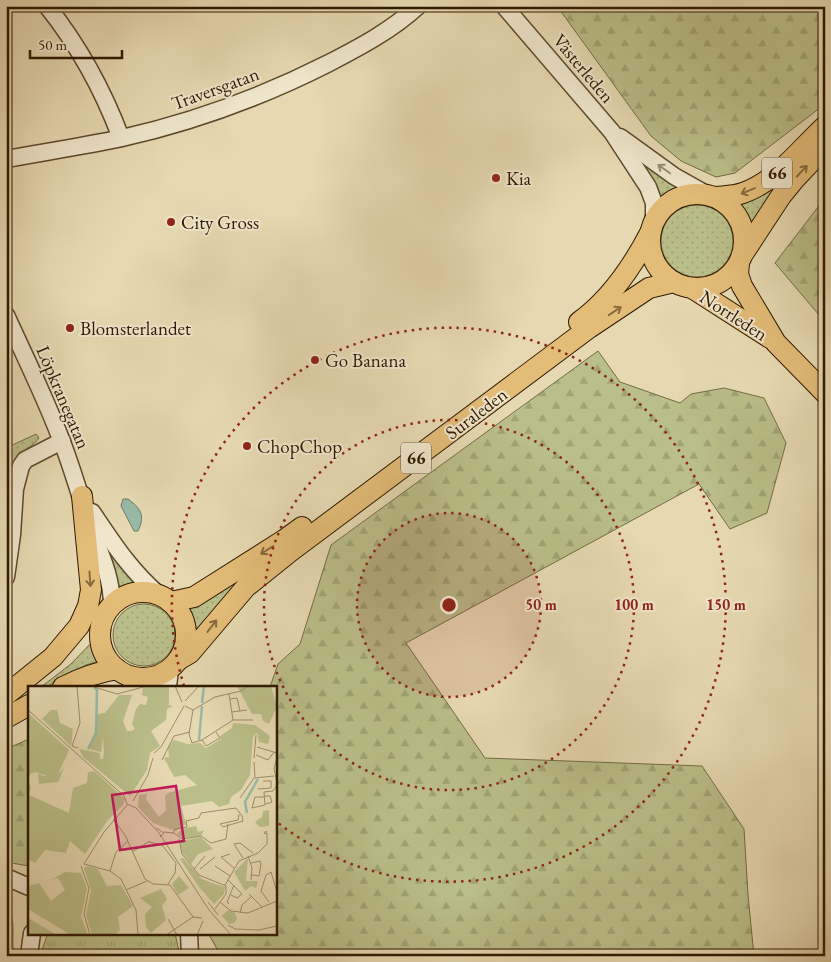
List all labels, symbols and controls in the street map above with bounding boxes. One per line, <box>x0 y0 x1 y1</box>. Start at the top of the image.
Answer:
scale bar <box>30 28 122 60</box>
street label: Västerleden <box>547 28 620 108</box>
text: 50 m <box>38 35 67 54</box>
street label: Traversgatan <box>168 61 262 116</box>
road number: 66 <box>762 158 792 188</box>
one-way arrow <box>657 164 671 174</box>
one-way arrow <box>796 165 808 177</box>
place label: Kia <box>506 166 532 191</box>
marker: Kia <box>490 172 502 184</box>
one-way arrow <box>741 186 756 196</box>
place label: City Gross <box>181 210 259 235</box>
marker: City Gross <box>165 216 177 228</box>
street label: Norrleden <box>695 284 772 347</box>
one-way arrow <box>607 306 621 316</box>
place label: Blomsterlandet <box>80 316 191 341</box>
marker: Blomsterlandet <box>64 322 76 334</box>
street label: Löpkranegatan <box>31 342 96 453</box>
place label: Go Banana <box>325 348 406 373</box>
marker: Go Banana <box>309 354 321 366</box>
street label: Suraleden <box>440 382 512 445</box>
place label: ChopChop <box>257 434 342 459</box>
marker: ChopChop <box>241 440 253 452</box>
road number: 66 <box>401 442 431 473</box>
one-way arrow <box>261 546 275 556</box>
one-way arrow <box>86 571 95 587</box>
text: 50 m <box>525 595 557 614</box>
text: 100 m <box>614 595 654 614</box>
text: 150 m <box>706 595 746 614</box>
centre of rings <box>440 596 458 614</box>
one-way arrow <box>206 620 217 633</box>
inset map <box>28 686 276 934</box>

